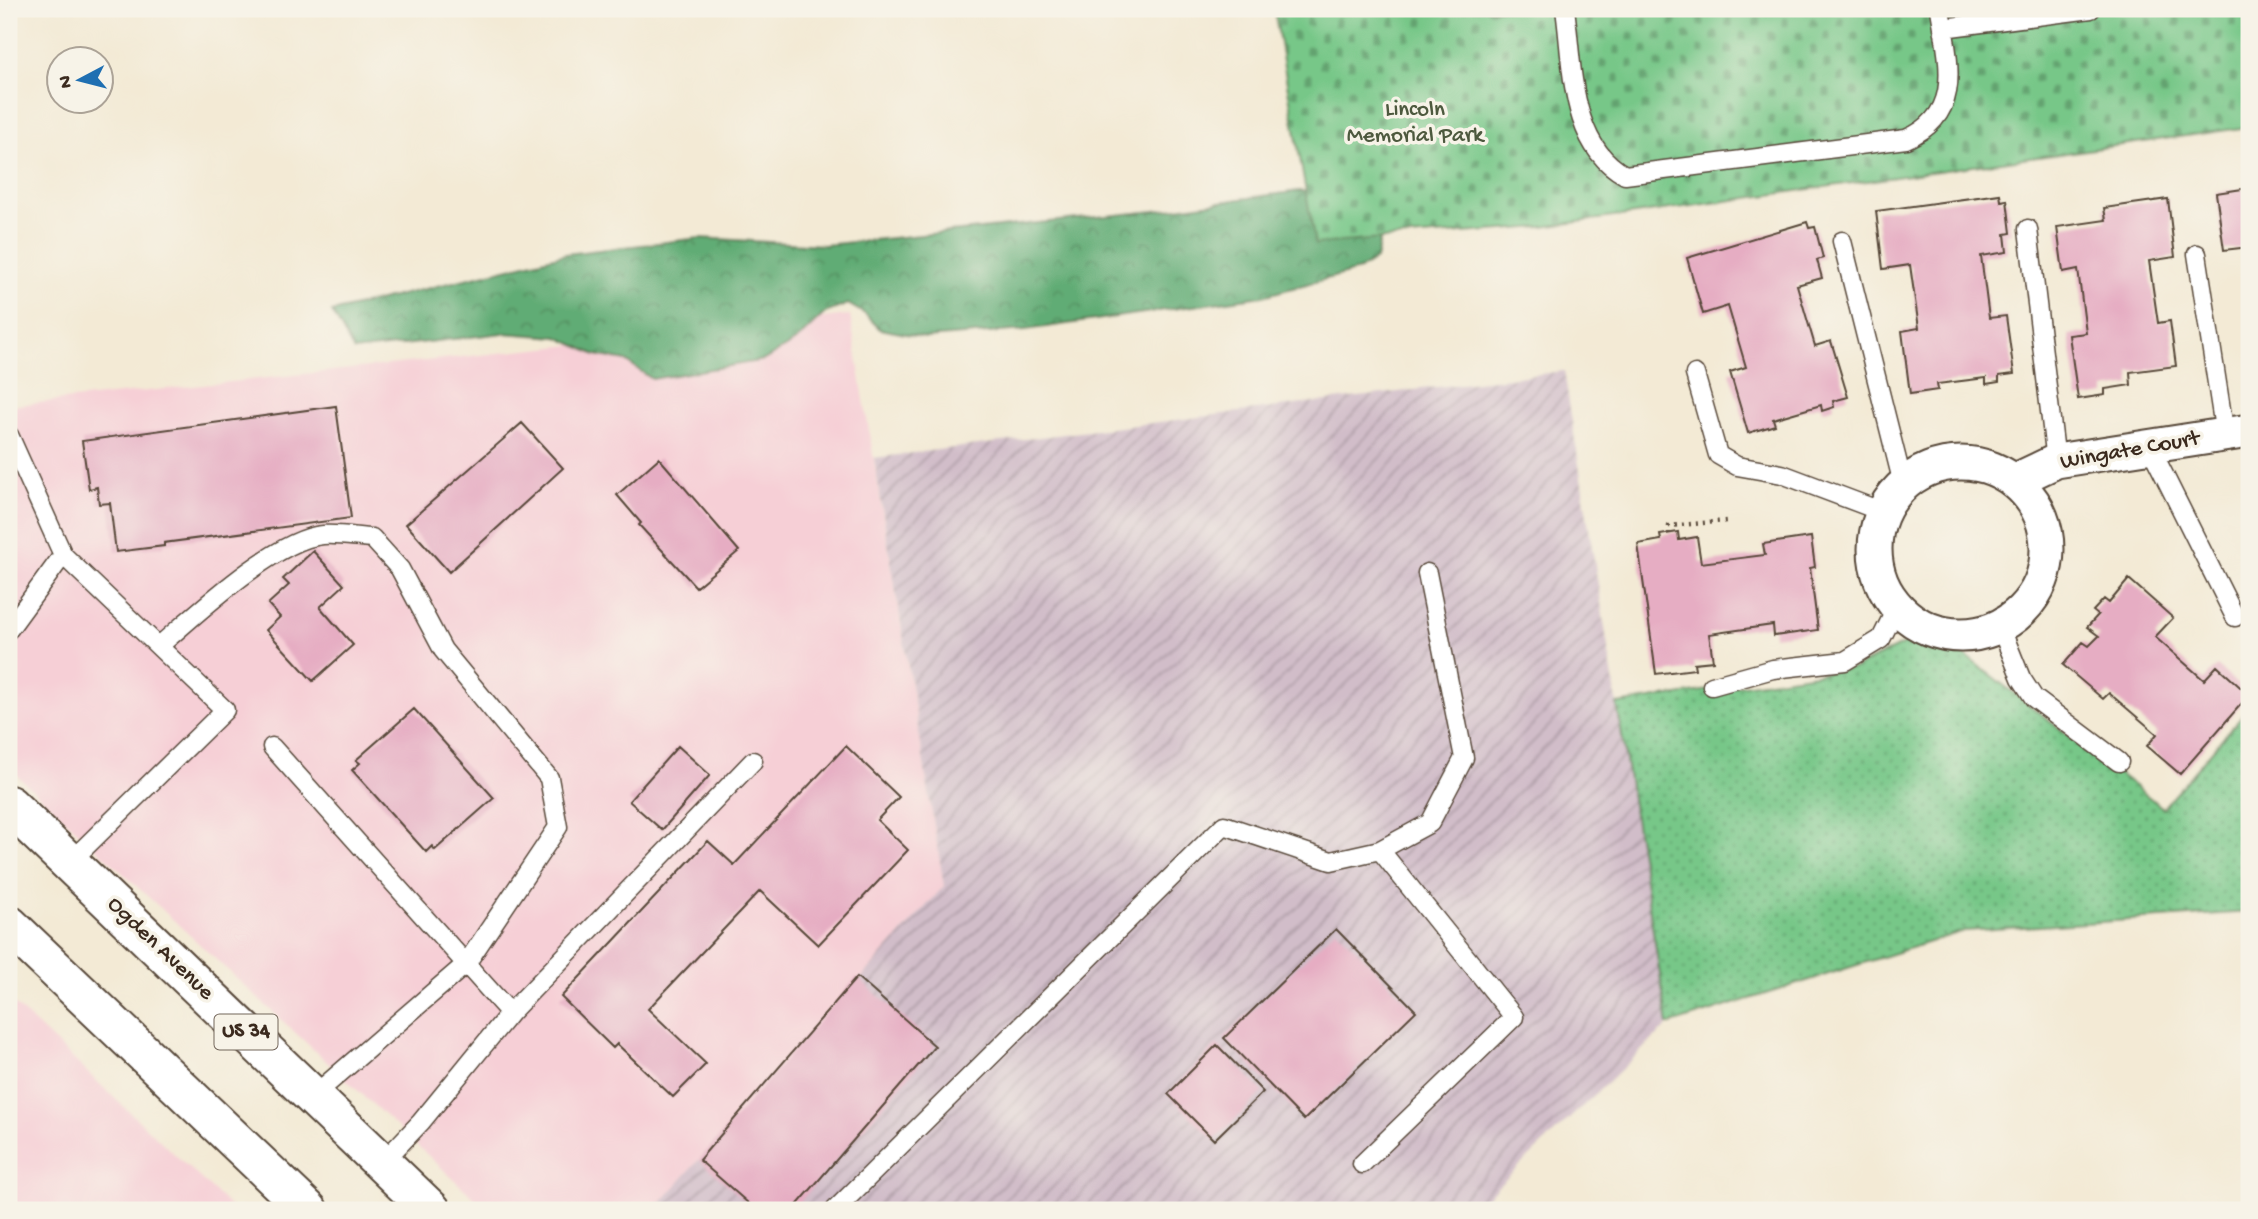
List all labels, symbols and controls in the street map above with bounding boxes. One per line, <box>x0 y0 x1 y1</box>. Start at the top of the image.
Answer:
north arrow <box>46 46 116 116</box>
text: N <box>54 74 79 89</box>
park label: Lincoln Memorial Park <box>1347 97 1486 150</box>
street label: Wingate Court <box>2058 425 2203 477</box>
street label: Ogden Avenue <box>101 891 220 1007</box>
road number: US 34 <box>215 1014 278 1050</box>

